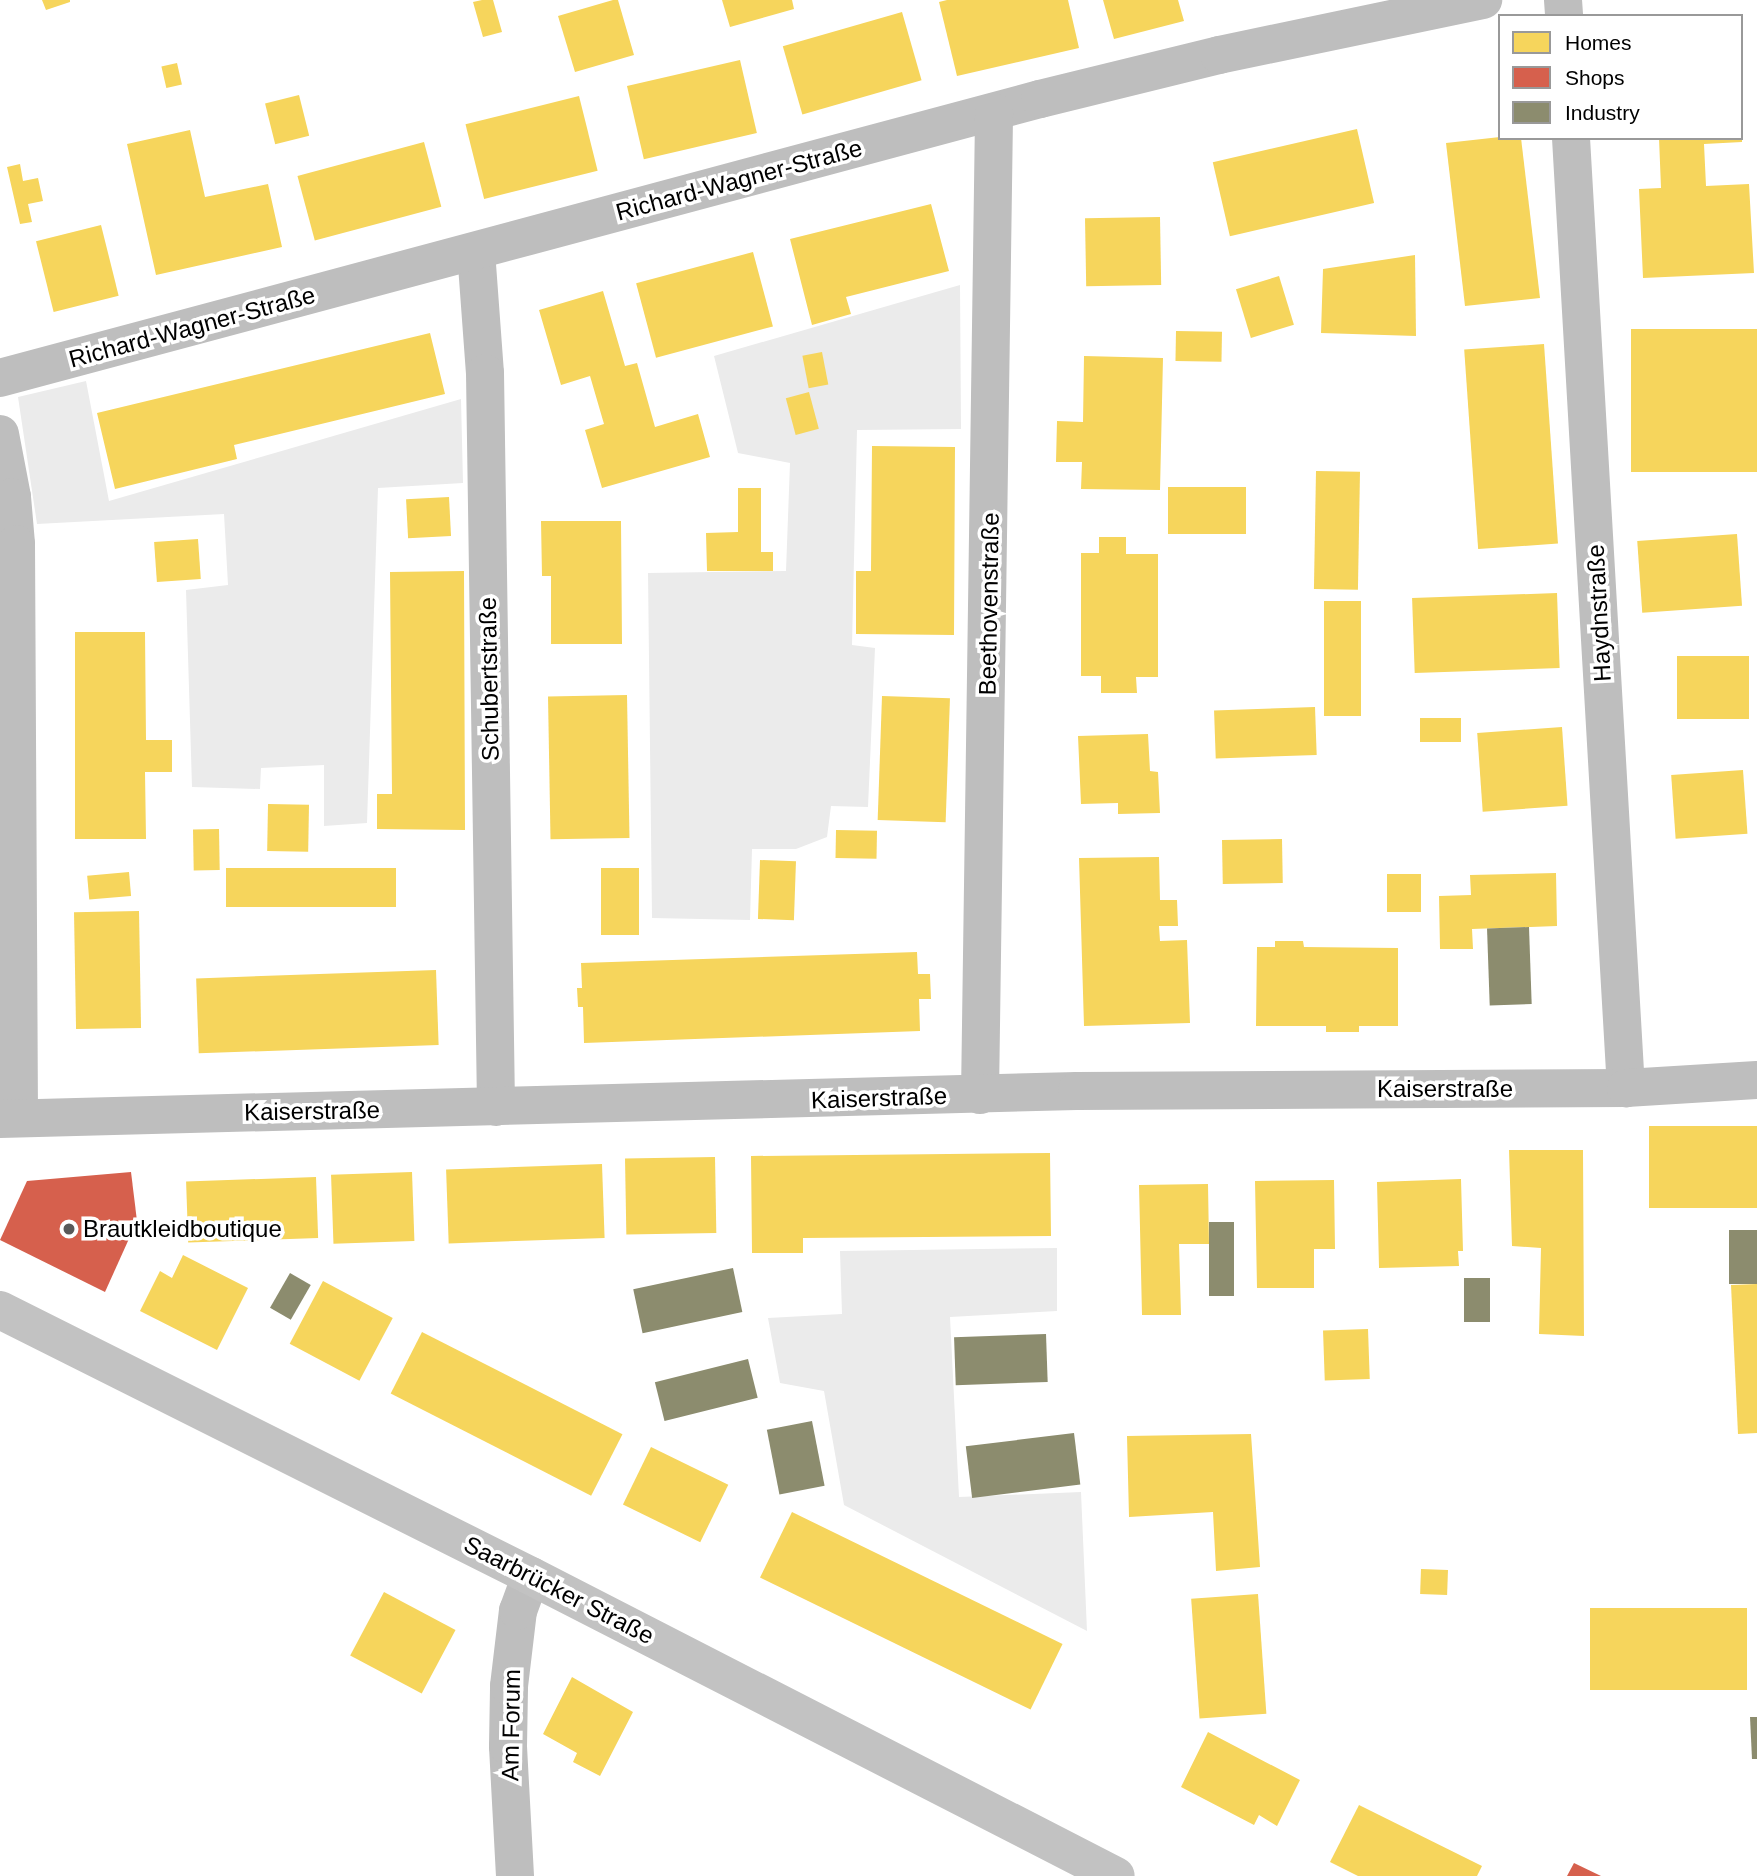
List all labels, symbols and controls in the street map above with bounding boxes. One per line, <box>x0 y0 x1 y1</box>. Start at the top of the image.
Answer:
legend <box>1498 14 1743 140</box>
text: Homes <box>1565 31 1632 54</box>
text: Shops <box>1565 66 1625 89</box>
text: Industry <box>1565 101 1640 124</box>
street label: Richard-Wagner-Straße <box>613 133 865 227</box>
street label: Richard-Wagner-Straße <box>66 280 318 374</box>
street label: Beethovenstraße <box>973 512 1005 696</box>
street label: Haydnstraße <box>1581 544 1617 682</box>
street label: Schubertstraße <box>473 597 505 761</box>
street label: Kaiserstraße <box>1377 1075 1513 1103</box>
street label: Kaiserstraße <box>811 1081 947 1115</box>
street label: Kaiserstraße <box>244 1095 380 1127</box>
place label: Brautkleidboutique <box>83 1215 282 1243</box>
marker: Brautkleidboutique <box>61 1221 77 1237</box>
street label: Saarbrücker Straße <box>459 1530 659 1650</box>
street label: Am Forum <box>496 1669 526 1781</box>

